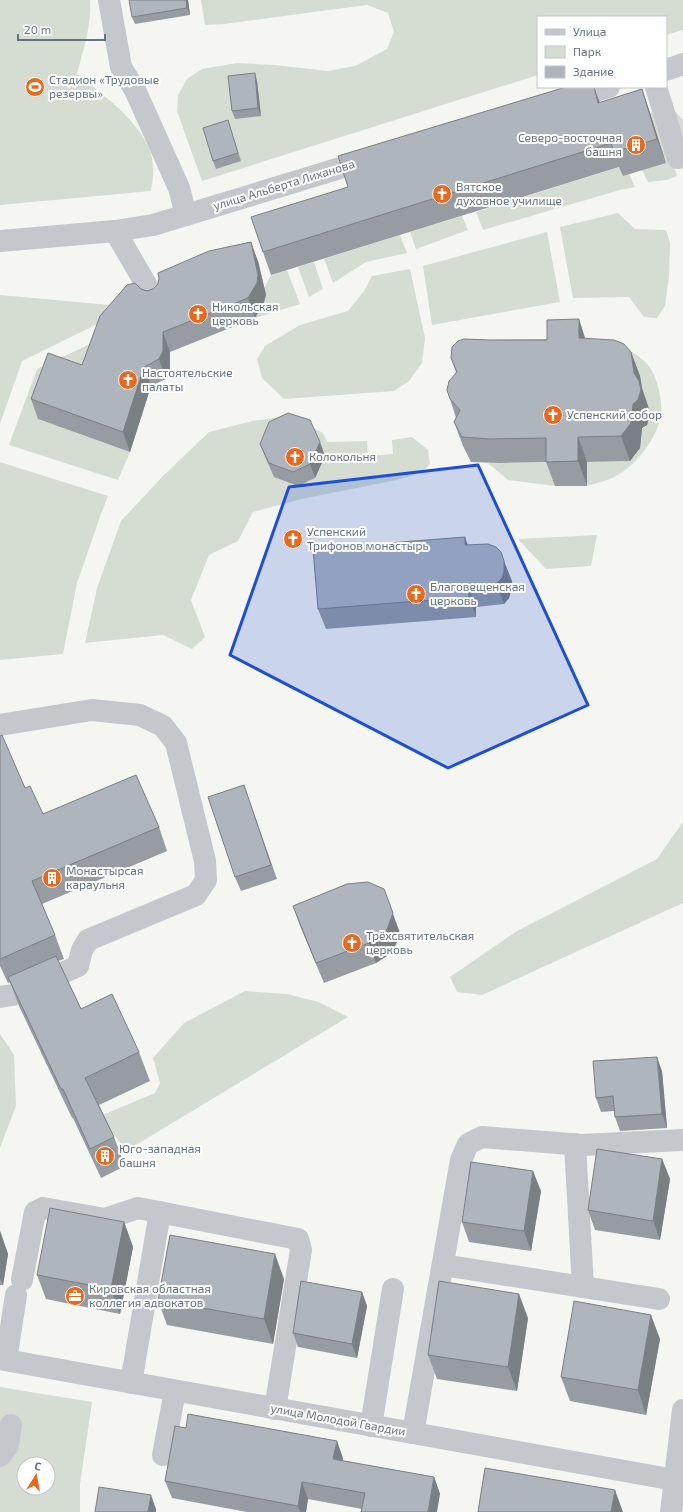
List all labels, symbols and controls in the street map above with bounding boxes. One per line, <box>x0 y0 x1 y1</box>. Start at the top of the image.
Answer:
scale bar <box>18 16 105 42</box>
legend <box>537 16 667 88</box>
text: 20 m <box>24 22 51 36</box>
text: Улица <box>573 24 606 38</box>
text: Парк <box>573 44 602 58</box>
text: Здание <box>573 64 614 78</box>
place label: Стадион «Трудовые резервы» <box>49 72 159 100</box>
sports icon: Стадион «Трудовые резервы» <box>24 76 46 98</box>
place label: Северо-восточная башня <box>518 130 622 158</box>
building icon: Северо-восточная башня <box>625 134 647 156</box>
street label: улица Альберта Лиханова <box>211 156 356 213</box>
place label: Вятское духовное училище <box>456 179 562 208</box>
church icon: Вятское духовное училище <box>431 183 453 205</box>
place label: Никольская церковь <box>212 299 279 327</box>
church icon: Никольская церковь <box>187 303 209 325</box>
place label: Настоятельские палаты <box>142 365 233 393</box>
church icon: Настоятельские палаты <box>117 369 139 391</box>
church icon: Успенский собор <box>542 404 564 426</box>
place label: Успенский собор <box>567 407 662 421</box>
church icon: Колокольня <box>284 446 306 468</box>
place label: Колокольня <box>309 449 376 463</box>
place label: Успенский Трифонов монастырь <box>307 524 429 552</box>
church icon: Успенский Трифонов монастырь <box>282 528 304 550</box>
place label: Благовещенская церковь <box>430 579 525 607</box>
church icon: Благовещенская церковь <box>405 583 427 605</box>
place label: Монастырсая караульня <box>66 863 143 892</box>
building icon: Монастырсая караульня <box>41 867 63 889</box>
place label: Трёхсвятительская церковь <box>366 928 474 956</box>
church icon: Трёхсвятительская церковь <box>341 932 363 954</box>
place label: Юго-западная башня <box>119 1141 201 1169</box>
building icon: Юго-западная башня <box>94 1145 116 1167</box>
place label: Кировская областная коллегия адвокатов <box>89 1281 211 1309</box>
office icon: Кировская областная коллегия адвокатов <box>64 1285 86 1307</box>
street label: улица Молодой Гвардии <box>269 1400 407 1439</box>
north arrow <box>16 1456 56 1496</box>
text: С <box>34 1459 43 1473</box>

